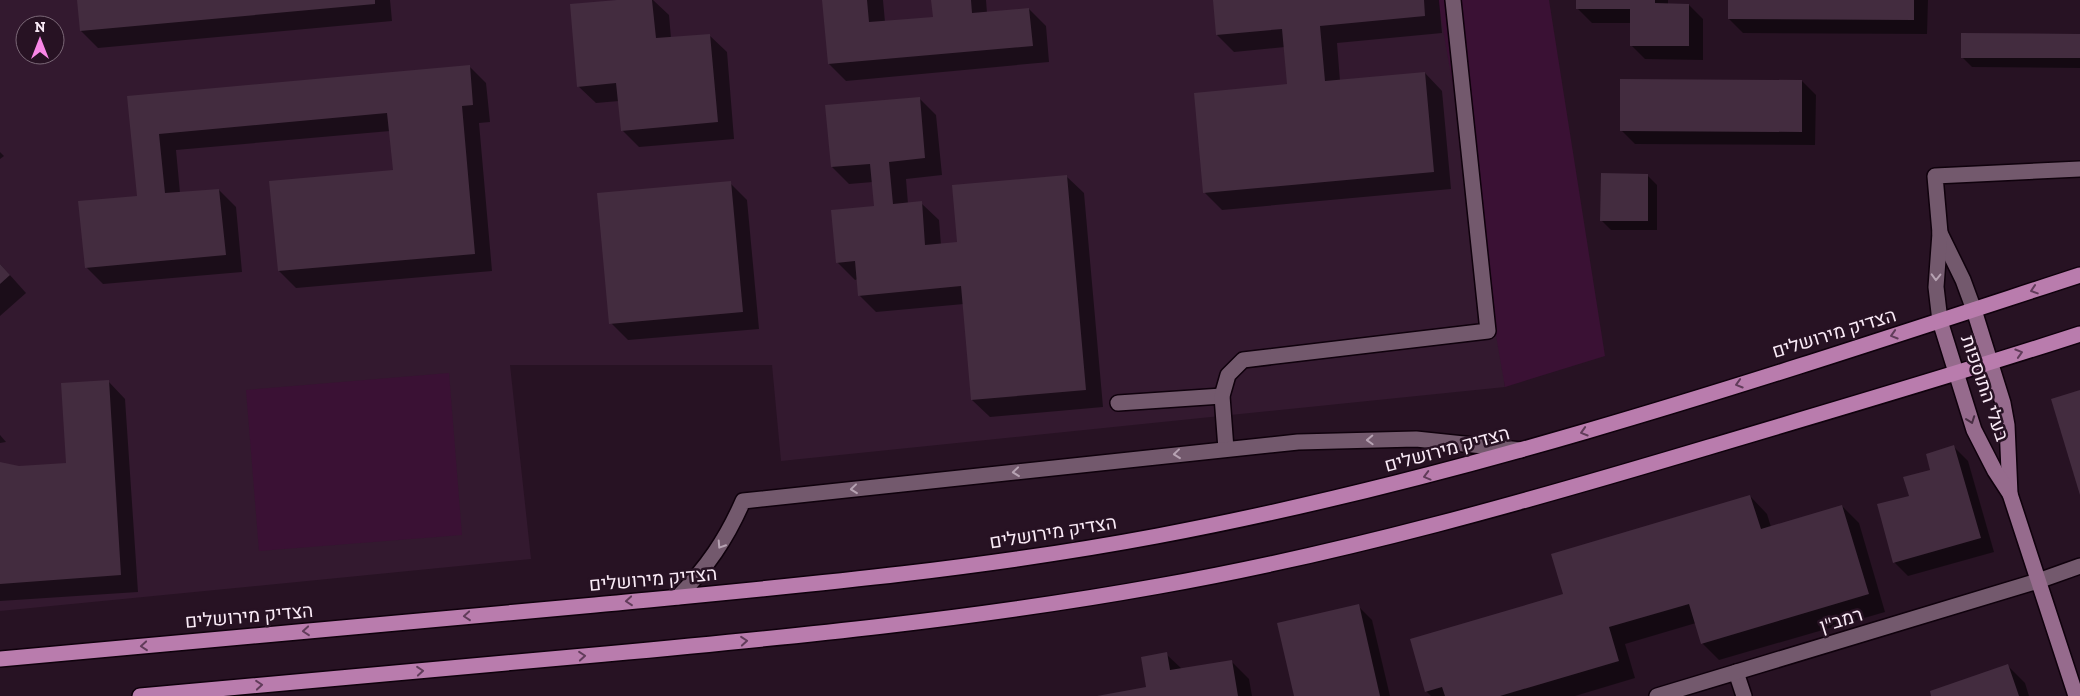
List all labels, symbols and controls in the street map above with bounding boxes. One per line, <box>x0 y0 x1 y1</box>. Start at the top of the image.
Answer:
north arrow <box>15 15 65 65</box>
text: N <box>35 19 46 36</box>
one-way arrow <box>1931 273 1941 281</box>
one-way arrow <box>2030 284 2038 294</box>
street label: הצדיק מירושלים <box>1769 303 1899 363</box>
one-way arrow <box>1890 329 1898 339</box>
street label: בעלי התוספות <box>1956 332 2014 444</box>
one-way arrow <box>2015 349 2023 359</box>
one-way arrow <box>1735 378 1743 388</box>
one-way arrow <box>1965 416 1975 424</box>
street label: הצדיק מירושלים <box>1382 421 1512 477</box>
one-way arrow <box>1580 427 1588 437</box>
one-way arrow <box>1365 435 1373 445</box>
one-way arrow <box>1173 448 1181 459</box>
one-way arrow <box>1011 466 1019 477</box>
one-way arrow <box>1423 470 1432 481</box>
one-way arrow <box>850 483 858 494</box>
street label: הצדיק מירושלים <box>988 511 1118 553</box>
one-way arrow <box>718 539 727 548</box>
street label: הצדיק מירושלים <box>588 562 718 596</box>
one-way arrow <box>625 596 633 607</box>
street label: הצדיק מירושלים <box>184 599 314 633</box>
street label: רמב"ן <box>1817 603 1865 637</box>
one-way arrow <box>463 610 471 621</box>
one-way arrow <box>301 625 309 636</box>
one-way arrow <box>740 636 748 647</box>
one-way arrow <box>139 640 147 651</box>
one-way arrow <box>579 651 587 662</box>
one-way arrow <box>417 665 425 676</box>
one-way arrow <box>255 680 263 691</box>

